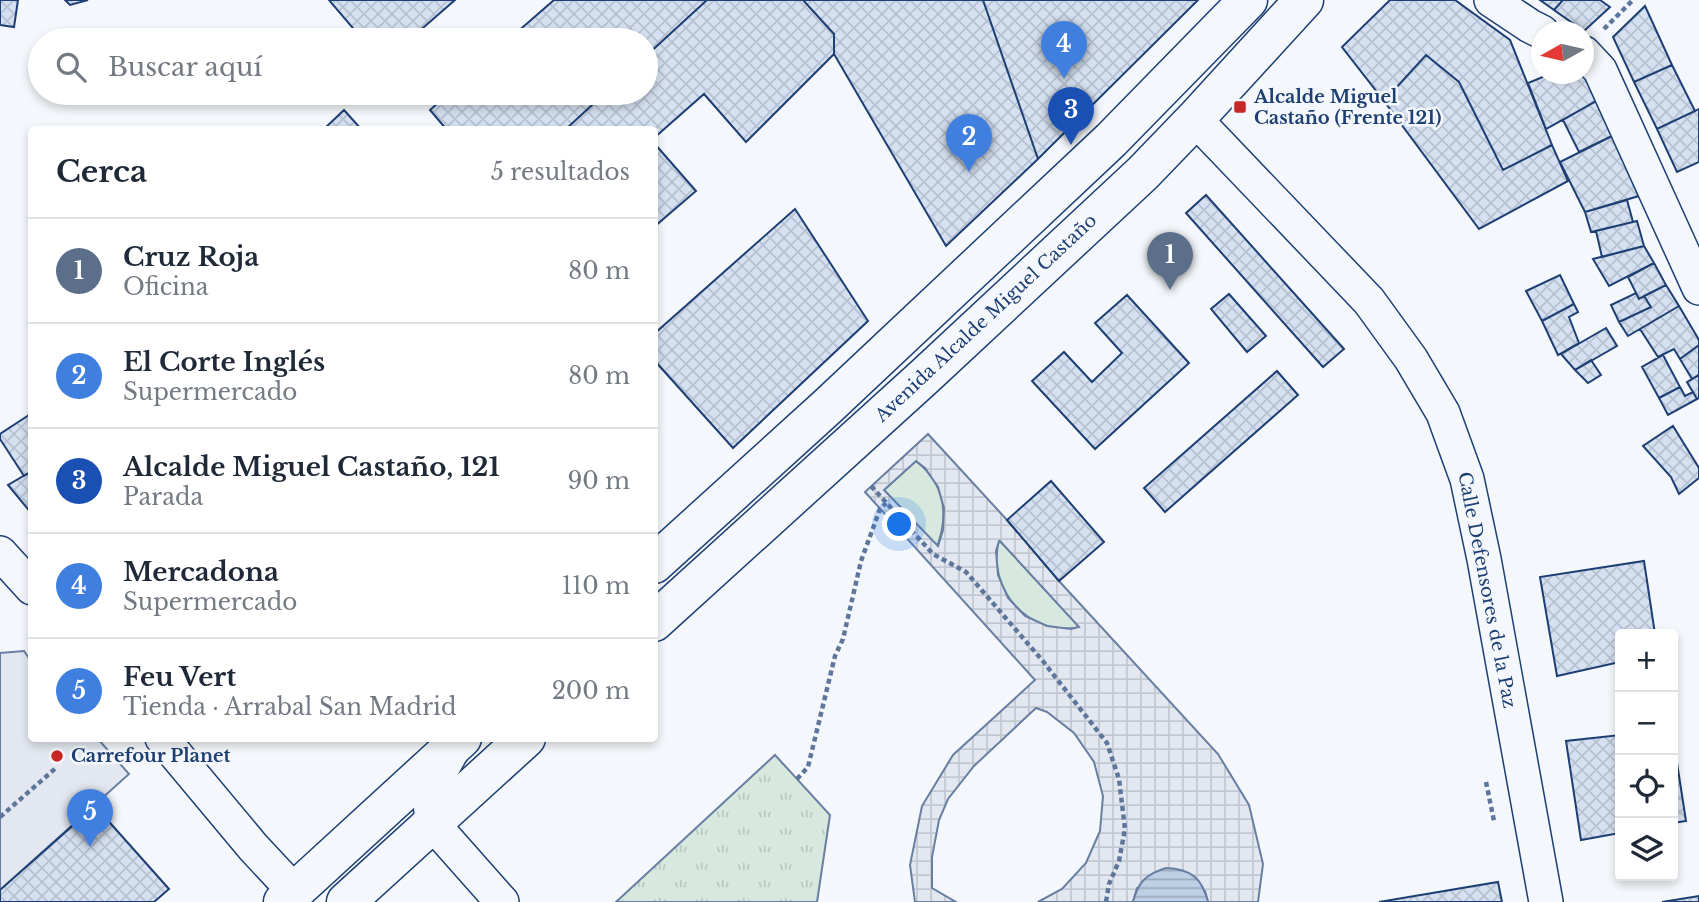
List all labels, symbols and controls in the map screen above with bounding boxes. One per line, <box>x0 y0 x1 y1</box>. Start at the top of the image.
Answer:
pin: 4 <box>1041 21 1087 79</box>
north arrow <box>1531 21 1594 84</box>
search box <box>28 28 658 105</box>
icon: search <box>52 48 90 86</box>
text: Buscar aquí <box>108 51 262 83</box>
place label: Alcalde Miguel Castaño (Frente 121) <box>1253 86 1441 129</box>
pin: 3 <box>1048 87 1094 145</box>
marker: Alcalde Miguel Castaño (Frente 121) <box>1232 99 1248 115</box>
pin: 2 <box>946 114 992 172</box>
text: Cerca <box>56 153 147 190</box>
text: 5 resultados <box>491 158 630 186</box>
street label: Avenida Alcalde Miguel Castaño <box>870 209 1101 427</box>
pin: 1 <box>1147 232 1193 290</box>
text: Cruz Roja <box>123 241 259 273</box>
text: 1 <box>74 257 84 285</box>
text: 80 m <box>568 257 630 285</box>
text: Oficina <box>123 273 209 301</box>
text: El Corte Inglés <box>123 346 325 378</box>
text: 2 <box>72 362 86 390</box>
text: 80 m <box>568 362 630 390</box>
text: Supermercado <box>123 378 297 406</box>
text: Alcalde Miguel Castaño, 121 <box>123 451 500 483</box>
text: 3 <box>72 467 86 495</box>
text: 90 m <box>568 467 630 495</box>
street label: Calle Defensores de la Paz <box>1453 470 1521 710</box>
text: Parada <box>123 483 203 511</box>
your location <box>882 507 916 541</box>
text: Mercadona <box>123 556 279 588</box>
text: 4 <box>71 572 87 600</box>
text: 110 m <box>562 572 630 600</box>
text: Supermercado <box>123 588 297 616</box>
map controls <box>1615 629 1678 881</box>
button: + <box>1615 629 1678 692</box>
text: Feu Vert <box>123 661 236 693</box>
text: 5 <box>72 677 86 705</box>
text: 200 m <box>552 677 630 705</box>
button: − <box>1615 692 1678 755</box>
text: Tienda · Arrabal San Madrid <box>123 693 456 721</box>
place label: Carrefour Planet <box>71 745 231 767</box>
marker: Carrefour Planet <box>49 748 65 764</box>
button: locate <box>1615 755 1678 818</box>
pin: 5 <box>67 789 113 847</box>
button: layers <box>1615 818 1678 881</box>

